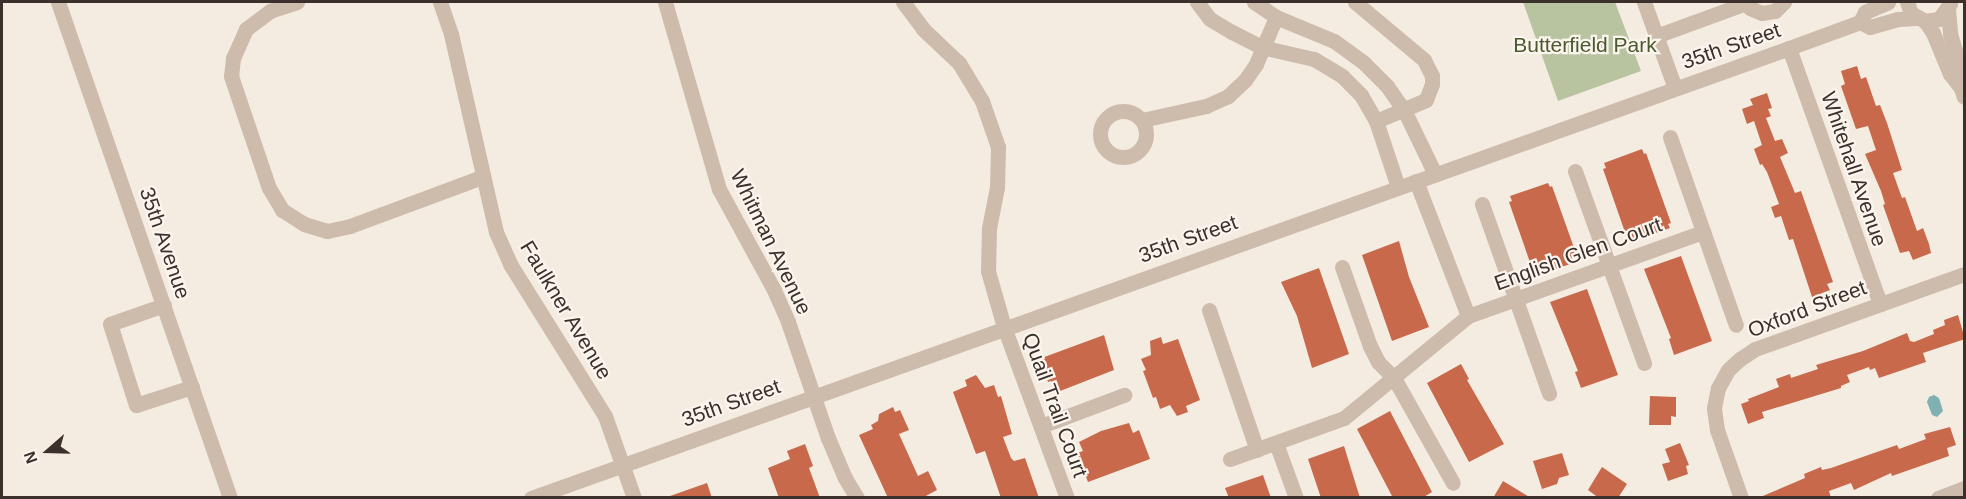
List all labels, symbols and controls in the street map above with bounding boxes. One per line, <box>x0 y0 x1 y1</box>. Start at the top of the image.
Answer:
street label: 35th Street <box>1678 17 1784 75</box>
park label: Butterfield Park <box>1513 32 1657 58</box>
street label: Whitehall Avenue <box>1816 88 1892 250</box>
street label: Whitman Avenue <box>725 165 817 319</box>
street label: 35th Avenue <box>134 183 196 303</box>
street label: 35th Street <box>1135 210 1241 268</box>
street label: English Glen Court <box>1491 212 1665 296</box>
street label: Faulkner Avenue <box>514 236 618 384</box>
street label: Oxford Street <box>1744 275 1870 343</box>
street label: Quail Trail Court <box>1017 329 1093 481</box>
street label: 35th Street <box>678 374 784 432</box>
north arrow <box>18 421 78 481</box>
text: N <box>21 449 41 466</box>

